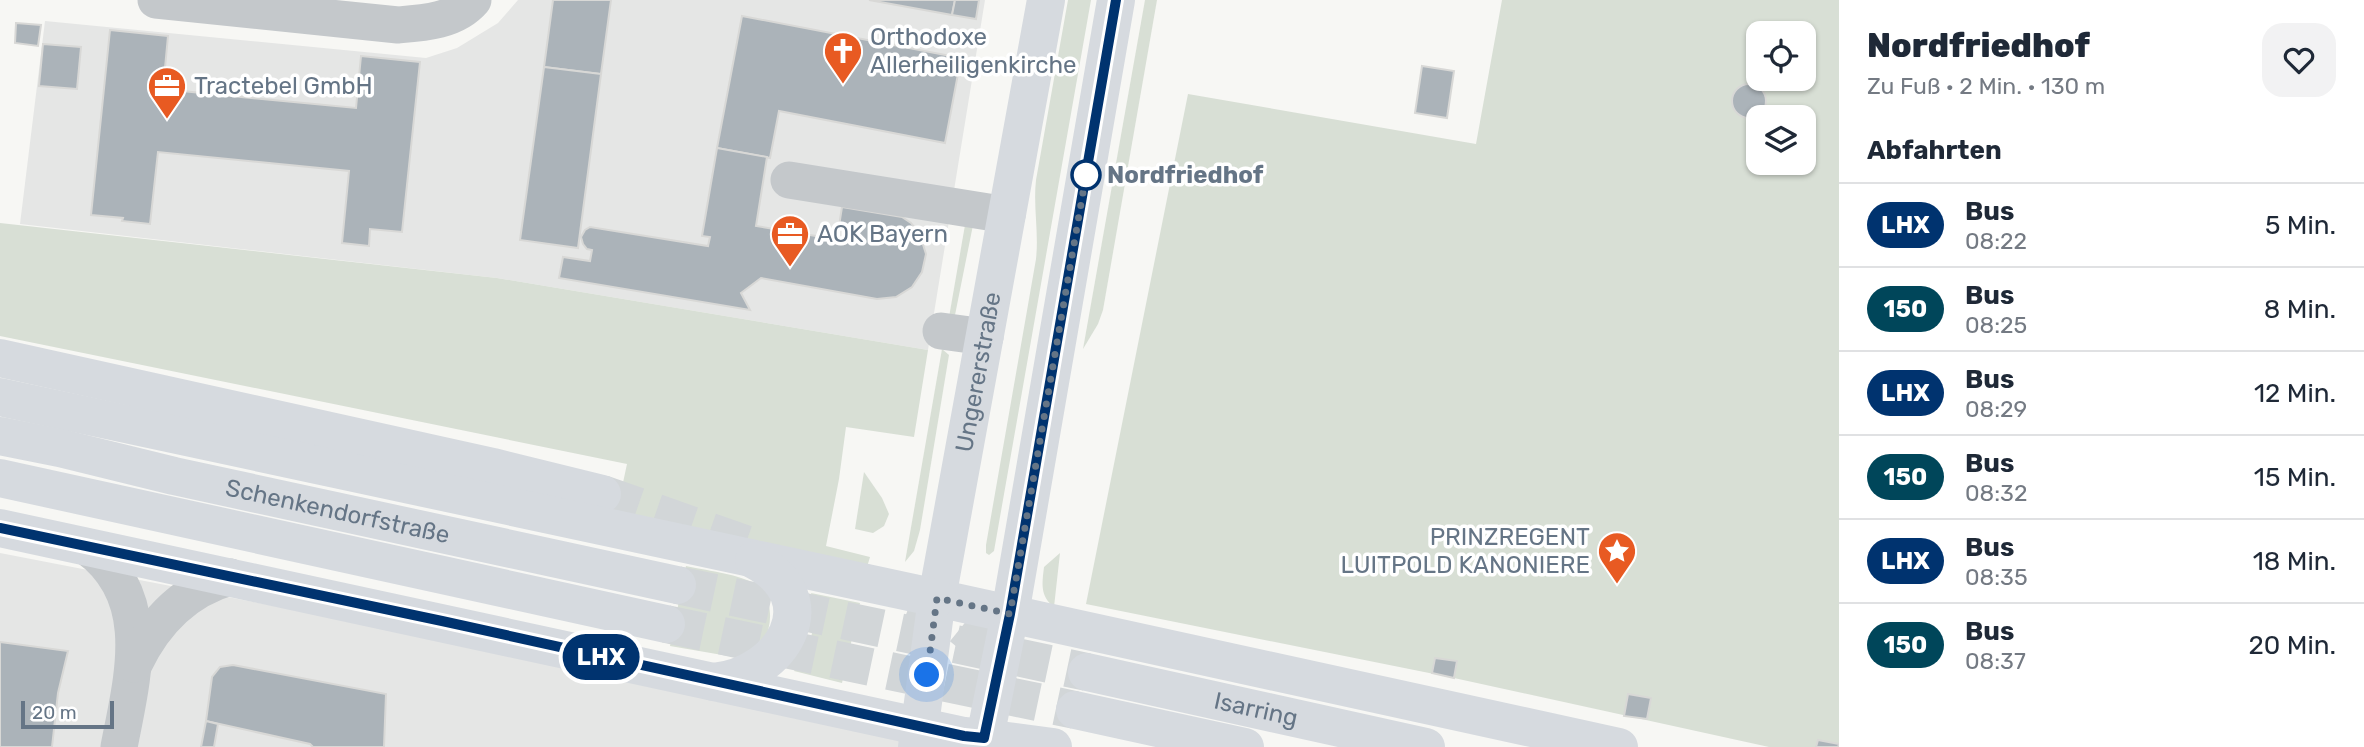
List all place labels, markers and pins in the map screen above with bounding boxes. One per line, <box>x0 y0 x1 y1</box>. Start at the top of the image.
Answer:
place label: Orthodoxe Allerheiligenkirche <box>870 23 1077 79</box>
church icon: Orthodoxe Allerheiligenkirche <box>822 30 864 85</box>
office icon: Tractebel GmbH <box>146 65 188 120</box>
place label: Tractebel GmbH <box>194 72 373 100</box>
marker: Nordfriedhof <box>1071 160 1101 190</box>
place label: Nordfriedhof <box>1107 161 1264 189</box>
office icon: AOK Bayern <box>769 213 811 268</box>
place label: AOK Bayern <box>817 220 948 248</box>
place label: PRINZREGENT LUITPOLD KANONIERE <box>1341 523 1590 579</box>
place icon: PRINZREGENT LUITPOLD KANONIERE <box>1596 530 1638 585</box>

